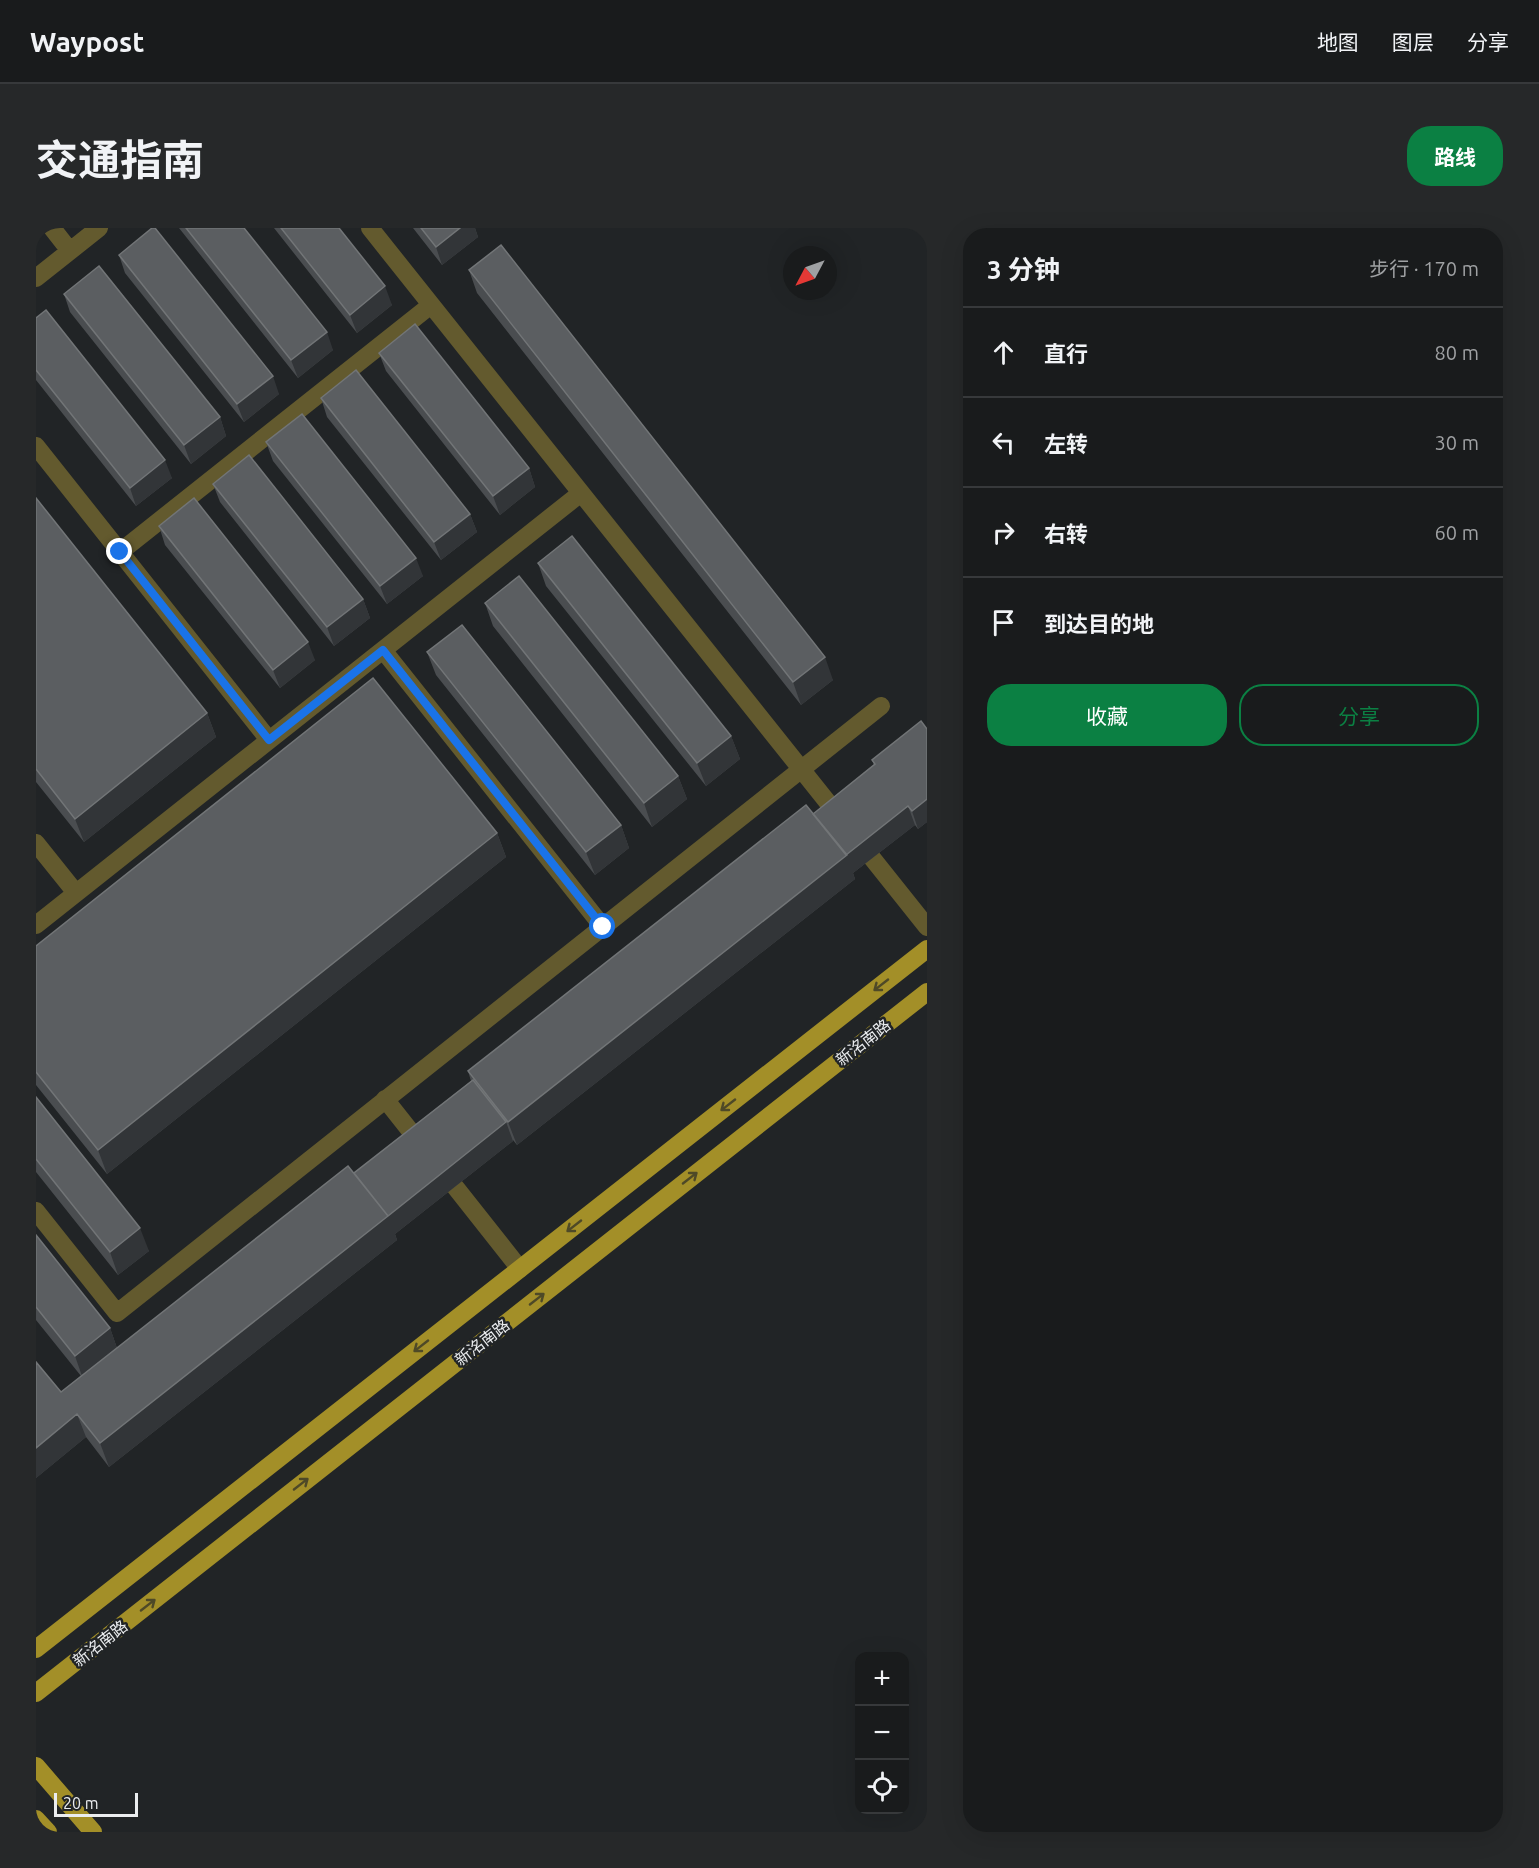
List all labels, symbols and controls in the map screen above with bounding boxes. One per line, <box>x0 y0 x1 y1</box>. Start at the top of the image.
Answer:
text: Waypost <box>30 26 144 57</box>
text: 地图 <box>1317 30 1359 54</box>
text: 图层 <box>1392 30 1434 54</box>
text: 分享 <box>1467 30 1509 54</box>
button: 路线 <box>1407 126 1503 186</box>
text: 交通指南 <box>36 136 204 183</box>
north arrow <box>783 246 837 300</box>
text: 3 分钟 <box>987 255 1060 284</box>
text: 步行 · 170 m <box>1369 257 1479 280</box>
icon: ahead <box>987 336 1020 369</box>
text: 直行 <box>1044 341 1088 366</box>
text: 80 m <box>1435 341 1479 364</box>
icon: left <box>987 426 1020 459</box>
text: 左转 <box>1044 431 1088 456</box>
text: 30 m <box>1435 431 1479 454</box>
icon: right <box>987 516 1020 549</box>
text: 右转 <box>1044 521 1088 546</box>
text: 60 m <box>1435 521 1479 544</box>
route end <box>106 538 132 564</box>
icon: arrive <box>987 606 1020 639</box>
text: 到达目的地 <box>1044 611 1154 636</box>
button: 收藏 <box>987 684 1227 746</box>
button: 分享 <box>1239 684 1479 746</box>
route start <box>589 913 615 939</box>
one-way arrow <box>873 978 889 991</box>
street label: 新洺南路 <box>832 1015 894 1069</box>
one-way arrow <box>720 1099 736 1112</box>
one-way arrow <box>682 1172 698 1185</box>
one-way arrow <box>567 1219 583 1232</box>
one-way arrow <box>529 1292 545 1305</box>
street label: 新洺南路 <box>451 1315 513 1369</box>
one-way arrow <box>413 1340 429 1353</box>
one-way arrow <box>293 1478 309 1491</box>
one-way arrow <box>140 1598 156 1611</box>
street label: 新洺南路 <box>69 1616 131 1670</box>
map controls <box>855 1652 909 1814</box>
button: + <box>855 1652 909 1706</box>
button: − <box>855 1706 909 1760</box>
button: locate <box>855 1760 909 1814</box>
scale bar <box>54 1790 138 1818</box>
text: 20 m <box>63 1794 99 1812</box>

